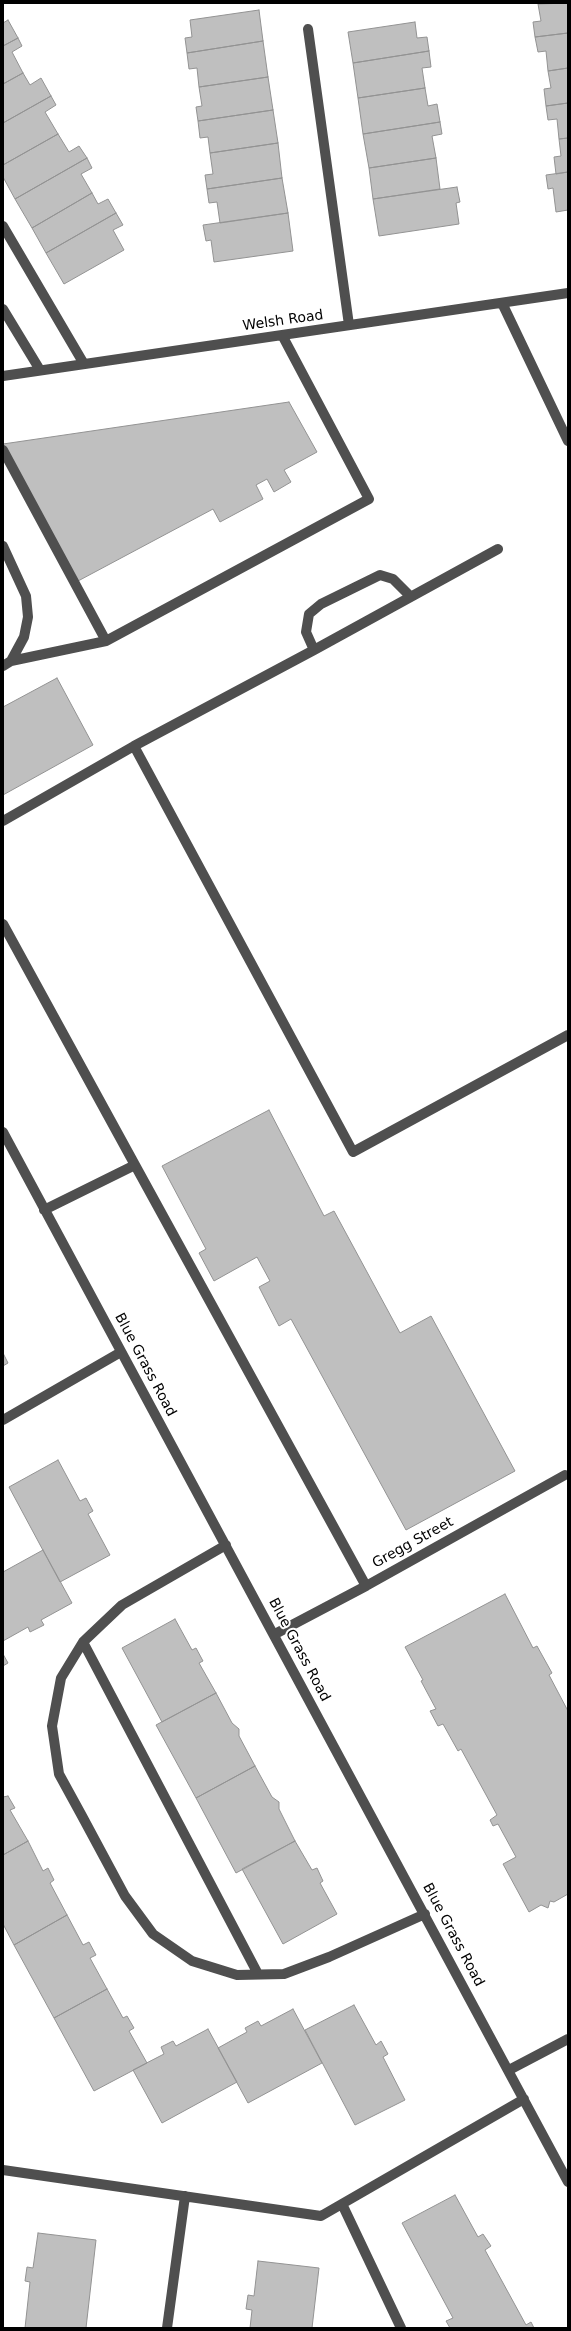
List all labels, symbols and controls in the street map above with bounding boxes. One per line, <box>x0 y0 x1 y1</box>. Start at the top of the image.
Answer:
street label: Welsh Road <box>242 307 324 335</box>
street label: Blue Grass Road <box>111 1310 179 1420</box>
street label: Gregg Street <box>370 1514 456 1572</box>
street label: Blue Grass Road <box>265 1595 333 1705</box>
street label: Blue Grass Road <box>419 1880 487 1990</box>

